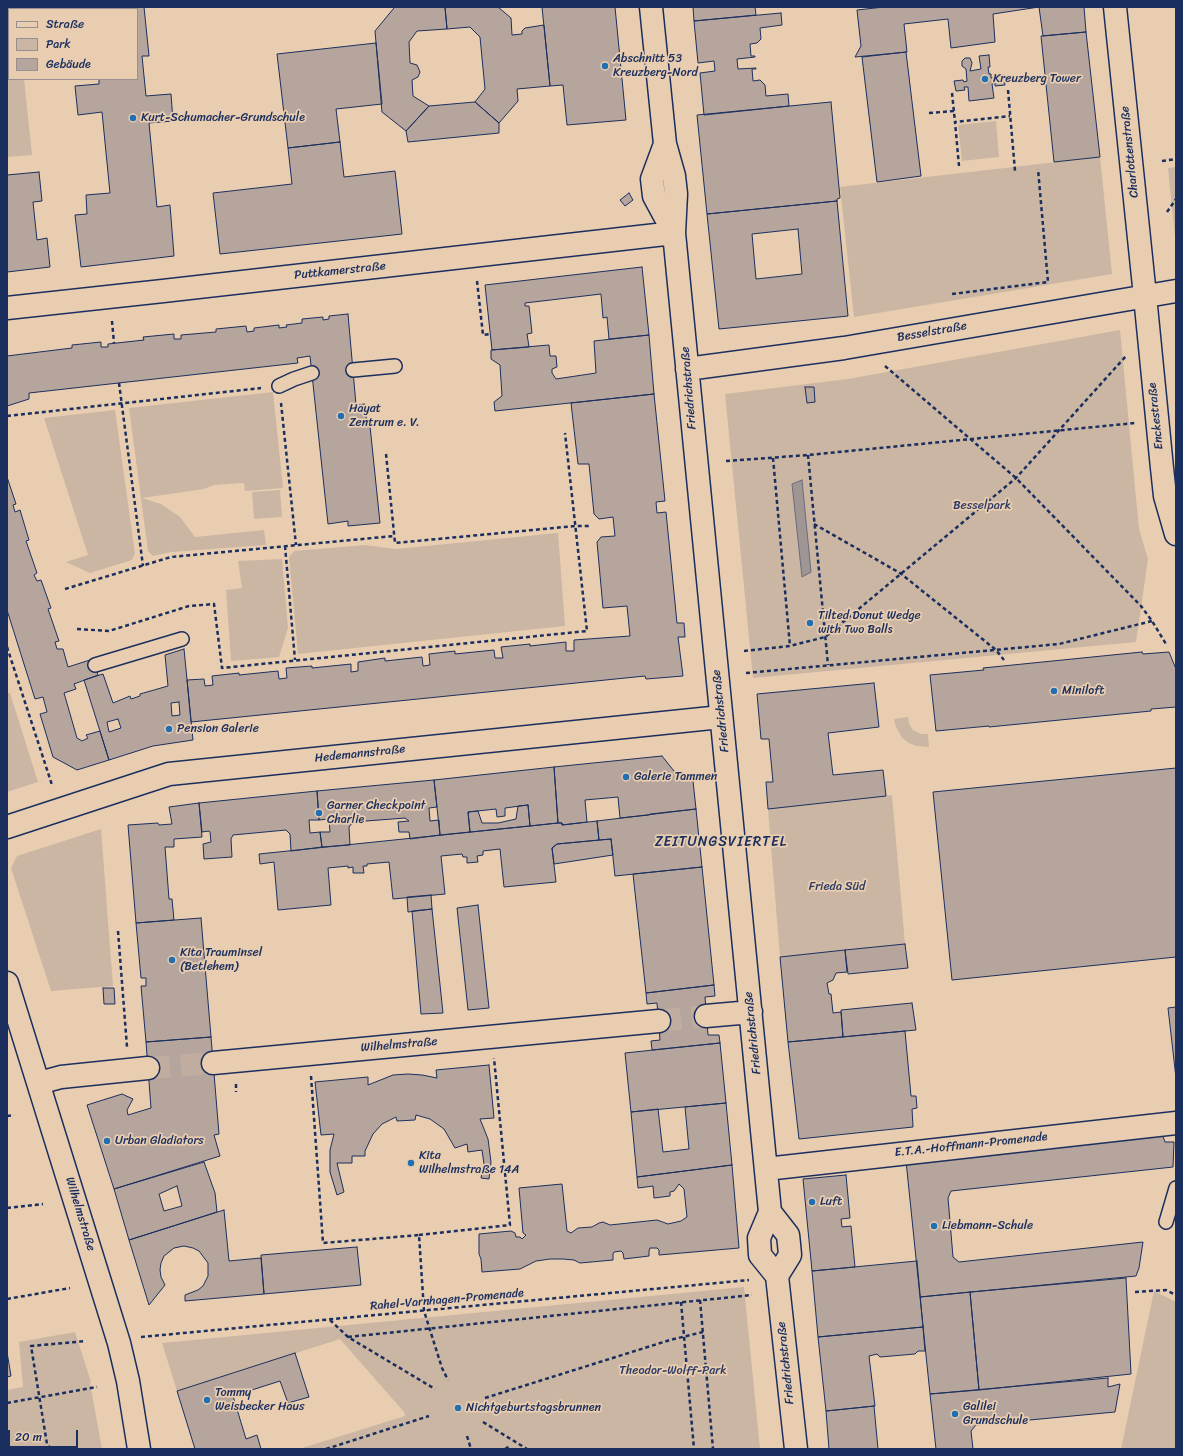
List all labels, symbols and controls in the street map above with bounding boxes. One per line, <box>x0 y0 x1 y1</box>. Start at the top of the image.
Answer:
legend <box>8 8 138 80</box>
text: Straße <box>46 13 84 35</box>
text: Park <box>46 33 71 55</box>
place label: Abschnitt 53 Kreuzberg-Nord <box>613 52 698 80</box>
text: Gebäude <box>46 53 91 75</box>
marker: Abschnitt 53 Kreuzberg-Nord <box>600 61 610 71</box>
place label: Kreuzberg Tower <box>993 72 1081 86</box>
marker: Kreuzberg Tower <box>980 74 990 84</box>
street label: Charlottenstraße <box>1118 105 1142 199</box>
place label: Kurt-Schumacher-Grundschule <box>141 111 305 125</box>
marker: Kurt-Schumacher-Grundschule <box>128 113 138 123</box>
street label: Puttkamerstraße <box>293 259 387 283</box>
street label: Besselstraße <box>896 319 968 345</box>
street label: Friedrichstraße <box>678 346 700 430</box>
street label: Enckestraße <box>1145 382 1167 450</box>
place label: Hayat Zentrum e. V. <box>349 402 420 430</box>
marker: Hayat Zentrum e. V. <box>336 411 346 421</box>
park label: Besselpark <box>953 499 1011 513</box>
place label: Tilted Donut Wedge with Two Balls <box>818 609 921 637</box>
marker: Tilted Donut Wedge with Two Balls <box>805 618 815 628</box>
street label: Friedrichstraße <box>709 669 733 753</box>
place label: Miniloft <box>1062 684 1104 698</box>
marker: Miniloft <box>1049 686 1059 696</box>
place label: Pension Galerie <box>177 722 259 736</box>
marker: Pension Galerie <box>164 724 174 734</box>
street label: Hedemannstraße <box>314 742 406 766</box>
place label: Galerie Tammen <box>634 770 717 784</box>
marker: Galerie Tammen <box>621 772 631 782</box>
place label: Garner Checkpoint Charlie <box>327 799 425 827</box>
marker: Garner Checkpoint Charlie <box>314 808 324 818</box>
district label: ZEITUNGSVIERTEL <box>656 834 786 850</box>
park label: Frieda Süd <box>809 880 865 894</box>
place label: Kita Trauminsel (Betlehem) <box>180 946 262 974</box>
marker: Kita Trauminsel (Betlehem) <box>167 955 177 965</box>
street label: Friedrichstraße <box>741 991 765 1075</box>
street label: Wilhelmstraße <box>360 1034 438 1056</box>
street label: E.T.A.-Hoffmann-Promenade <box>894 1130 1048 1160</box>
place label: Urban Gladiators <box>115 1134 204 1148</box>
marker: Urban Gladiators <box>102 1136 112 1146</box>
place label: Kita Wilhelmstraße 14A <box>419 1149 519 1177</box>
marker: Kita Wilhelmstraße 14A <box>406 1158 416 1168</box>
street label: Wilhelmstraße <box>62 1175 98 1253</box>
place label: Luft <box>820 1195 842 1209</box>
marker: Luft <box>807 1197 817 1207</box>
place label: Liebmann-Schule <box>942 1219 1033 1233</box>
marker: Liebmann-Schule <box>929 1221 939 1231</box>
street label: Rahel-Varnhagen-Promenade <box>370 1286 524 1314</box>
street label: Friedrichstraße <box>774 1321 798 1405</box>
park label: Theodor-Wolff-Park <box>619 1364 727 1378</box>
place label: Tommy Weisbecker Haus <box>215 1386 304 1414</box>
marker: Tommy Weisbecker Haus <box>202 1395 212 1405</box>
place label: Galilei Grundschule <box>963 1400 1028 1428</box>
place label: Nichtgeburtstagsbrunnen <box>466 1401 601 1415</box>
marker: Nichtgeburtstagsbrunnen <box>453 1403 463 1413</box>
marker: Galilei Grundschule <box>950 1409 960 1419</box>
scale bar <box>10 1422 80 1448</box>
text: 20 m <box>15 1426 42 1448</box>

